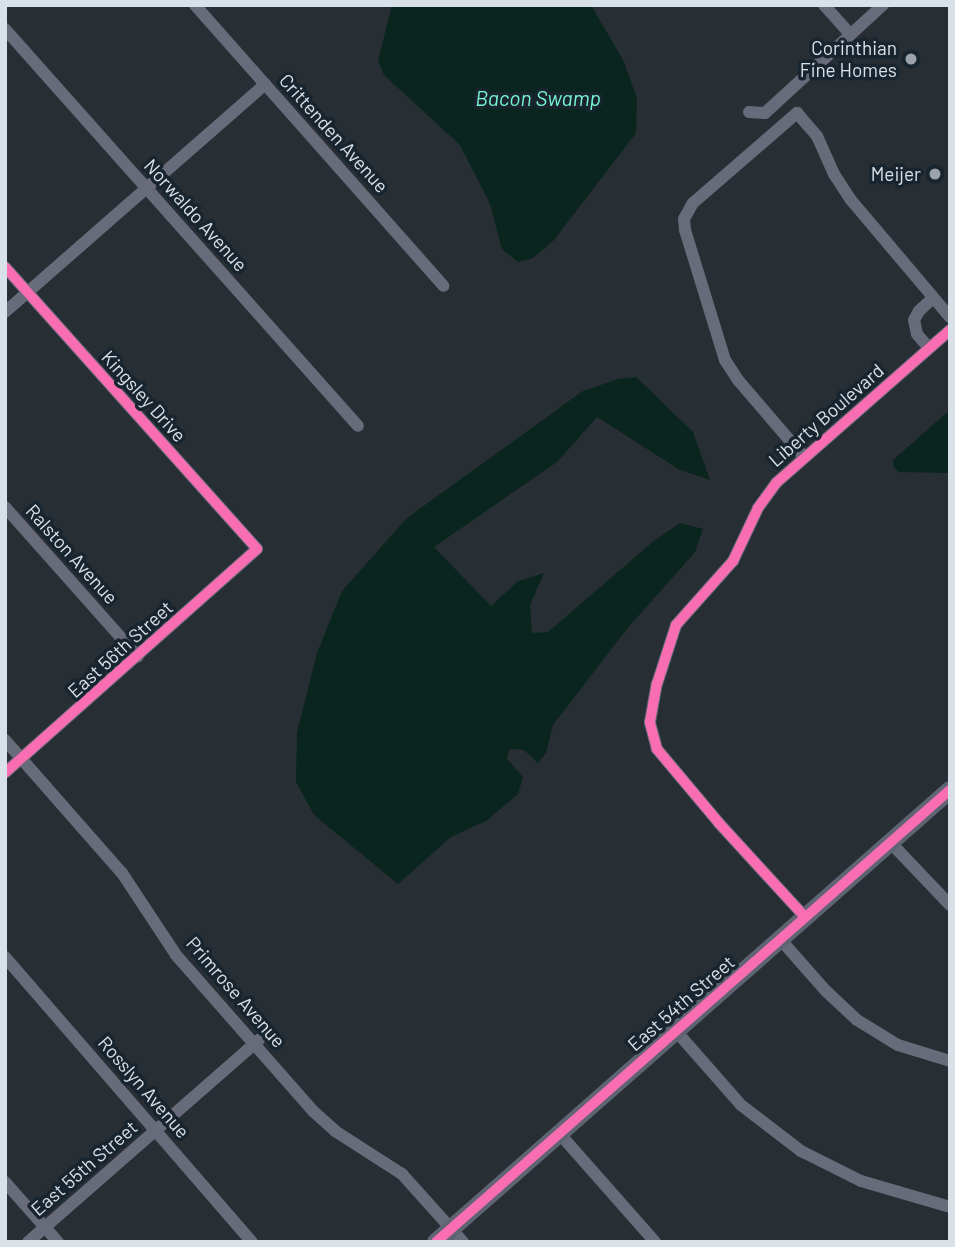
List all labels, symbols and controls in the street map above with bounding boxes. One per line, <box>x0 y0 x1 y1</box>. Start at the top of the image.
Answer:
place label: Corinthian Fine Homes <box>800 37 897 81</box>
marker: Corinthian Fine Homes <box>903 51 919 67</box>
street label: Crittenden Avenue <box>275 69 393 197</box>
water label: Bacon Swamp <box>475 85 601 111</box>
street label: Norwaldo Avenue <box>140 154 252 276</box>
place label: Meijer <box>871 163 921 185</box>
marker: Meijer <box>927 166 943 182</box>
street label: Kingsley Drive <box>97 346 191 446</box>
street label: Liberty Boulevard <box>764 359 888 471</box>
street label: Ralston Avenue <box>21 499 123 609</box>
street label: East 56th Street <box>63 596 177 702</box>
street label: Primrose Avenue <box>182 932 290 1052</box>
street label: East 54th Street <box>623 950 739 1056</box>
street label: Rosslyn Avenue <box>94 1031 194 1143</box>
street label: East 55th Street <box>26 1116 142 1220</box>

